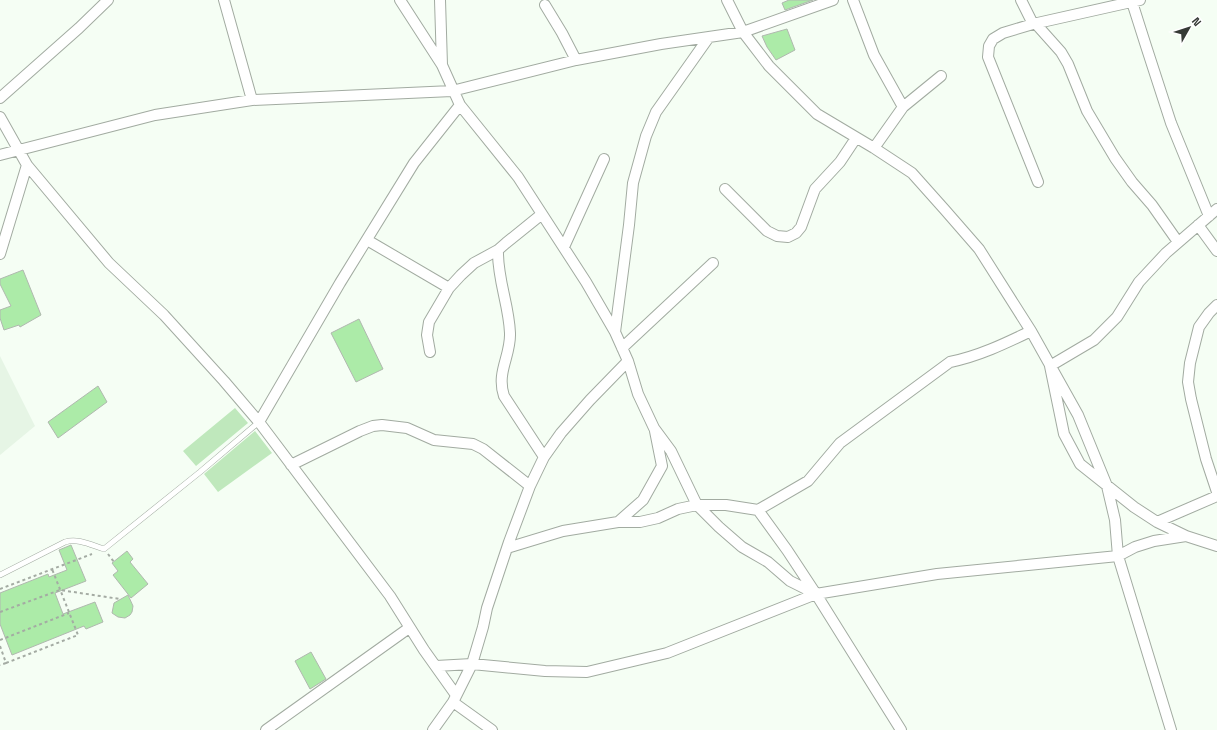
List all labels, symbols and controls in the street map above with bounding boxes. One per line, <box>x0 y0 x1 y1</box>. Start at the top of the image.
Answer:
north arrow <box>1169 8 1209 48</box>
text: N <box>1189 14 1205 29</box>

